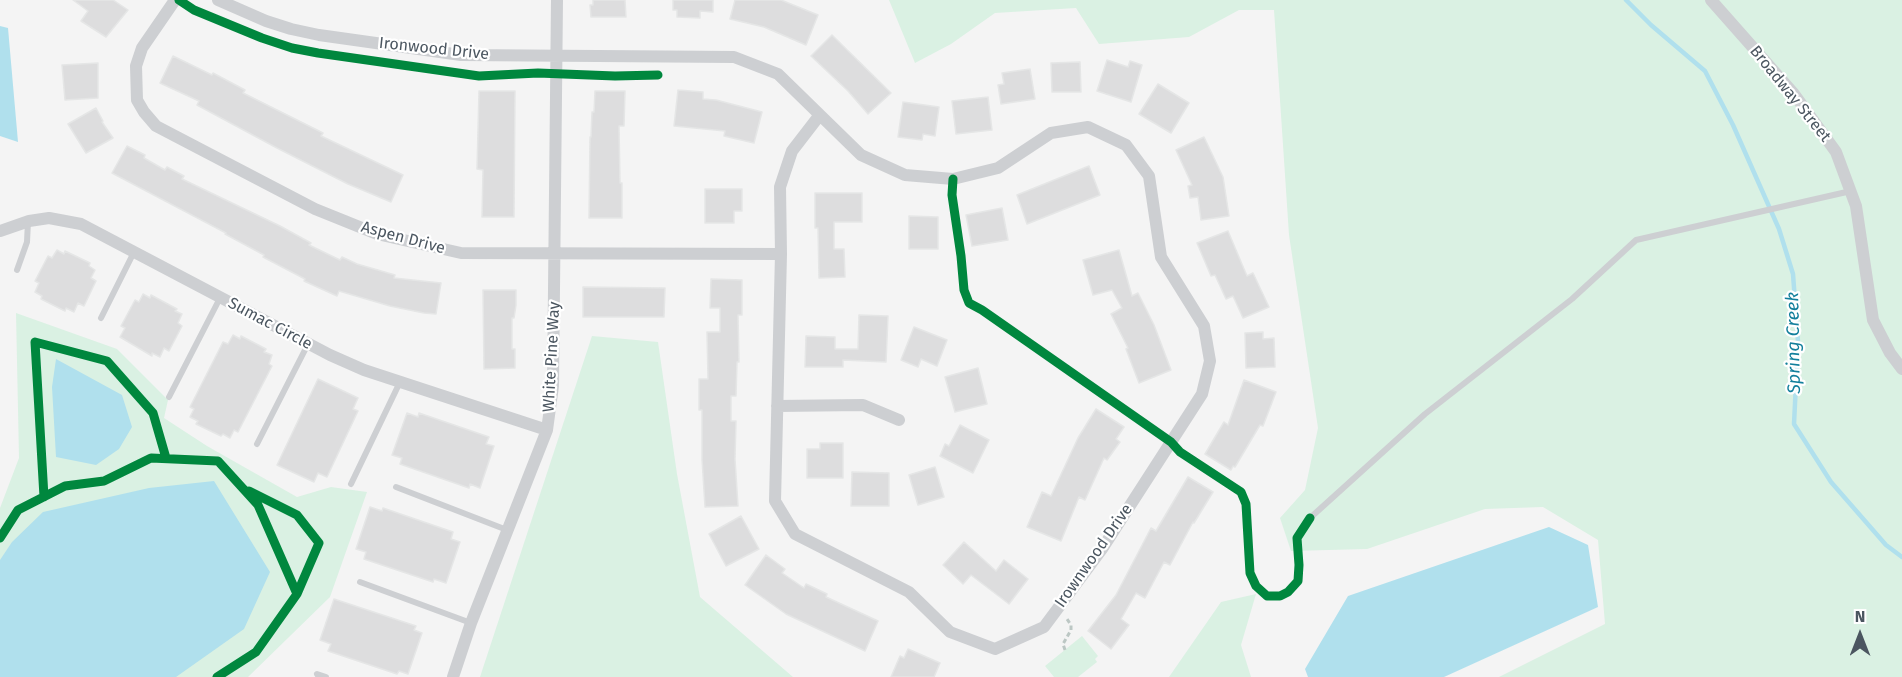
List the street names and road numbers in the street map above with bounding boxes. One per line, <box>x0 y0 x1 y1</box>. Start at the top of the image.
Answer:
street label: Ironwood Drive <box>378 34 490 64</box>
street label: Broadway Street <box>1745 42 1835 146</box>
street label: Aspen Drive <box>359 218 447 258</box>
street label: Sumac Circle <box>225 294 315 354</box>
street label: White Pine Way <box>540 301 564 413</box>
street label: Irownwood Drive <box>1051 500 1137 612</box>

